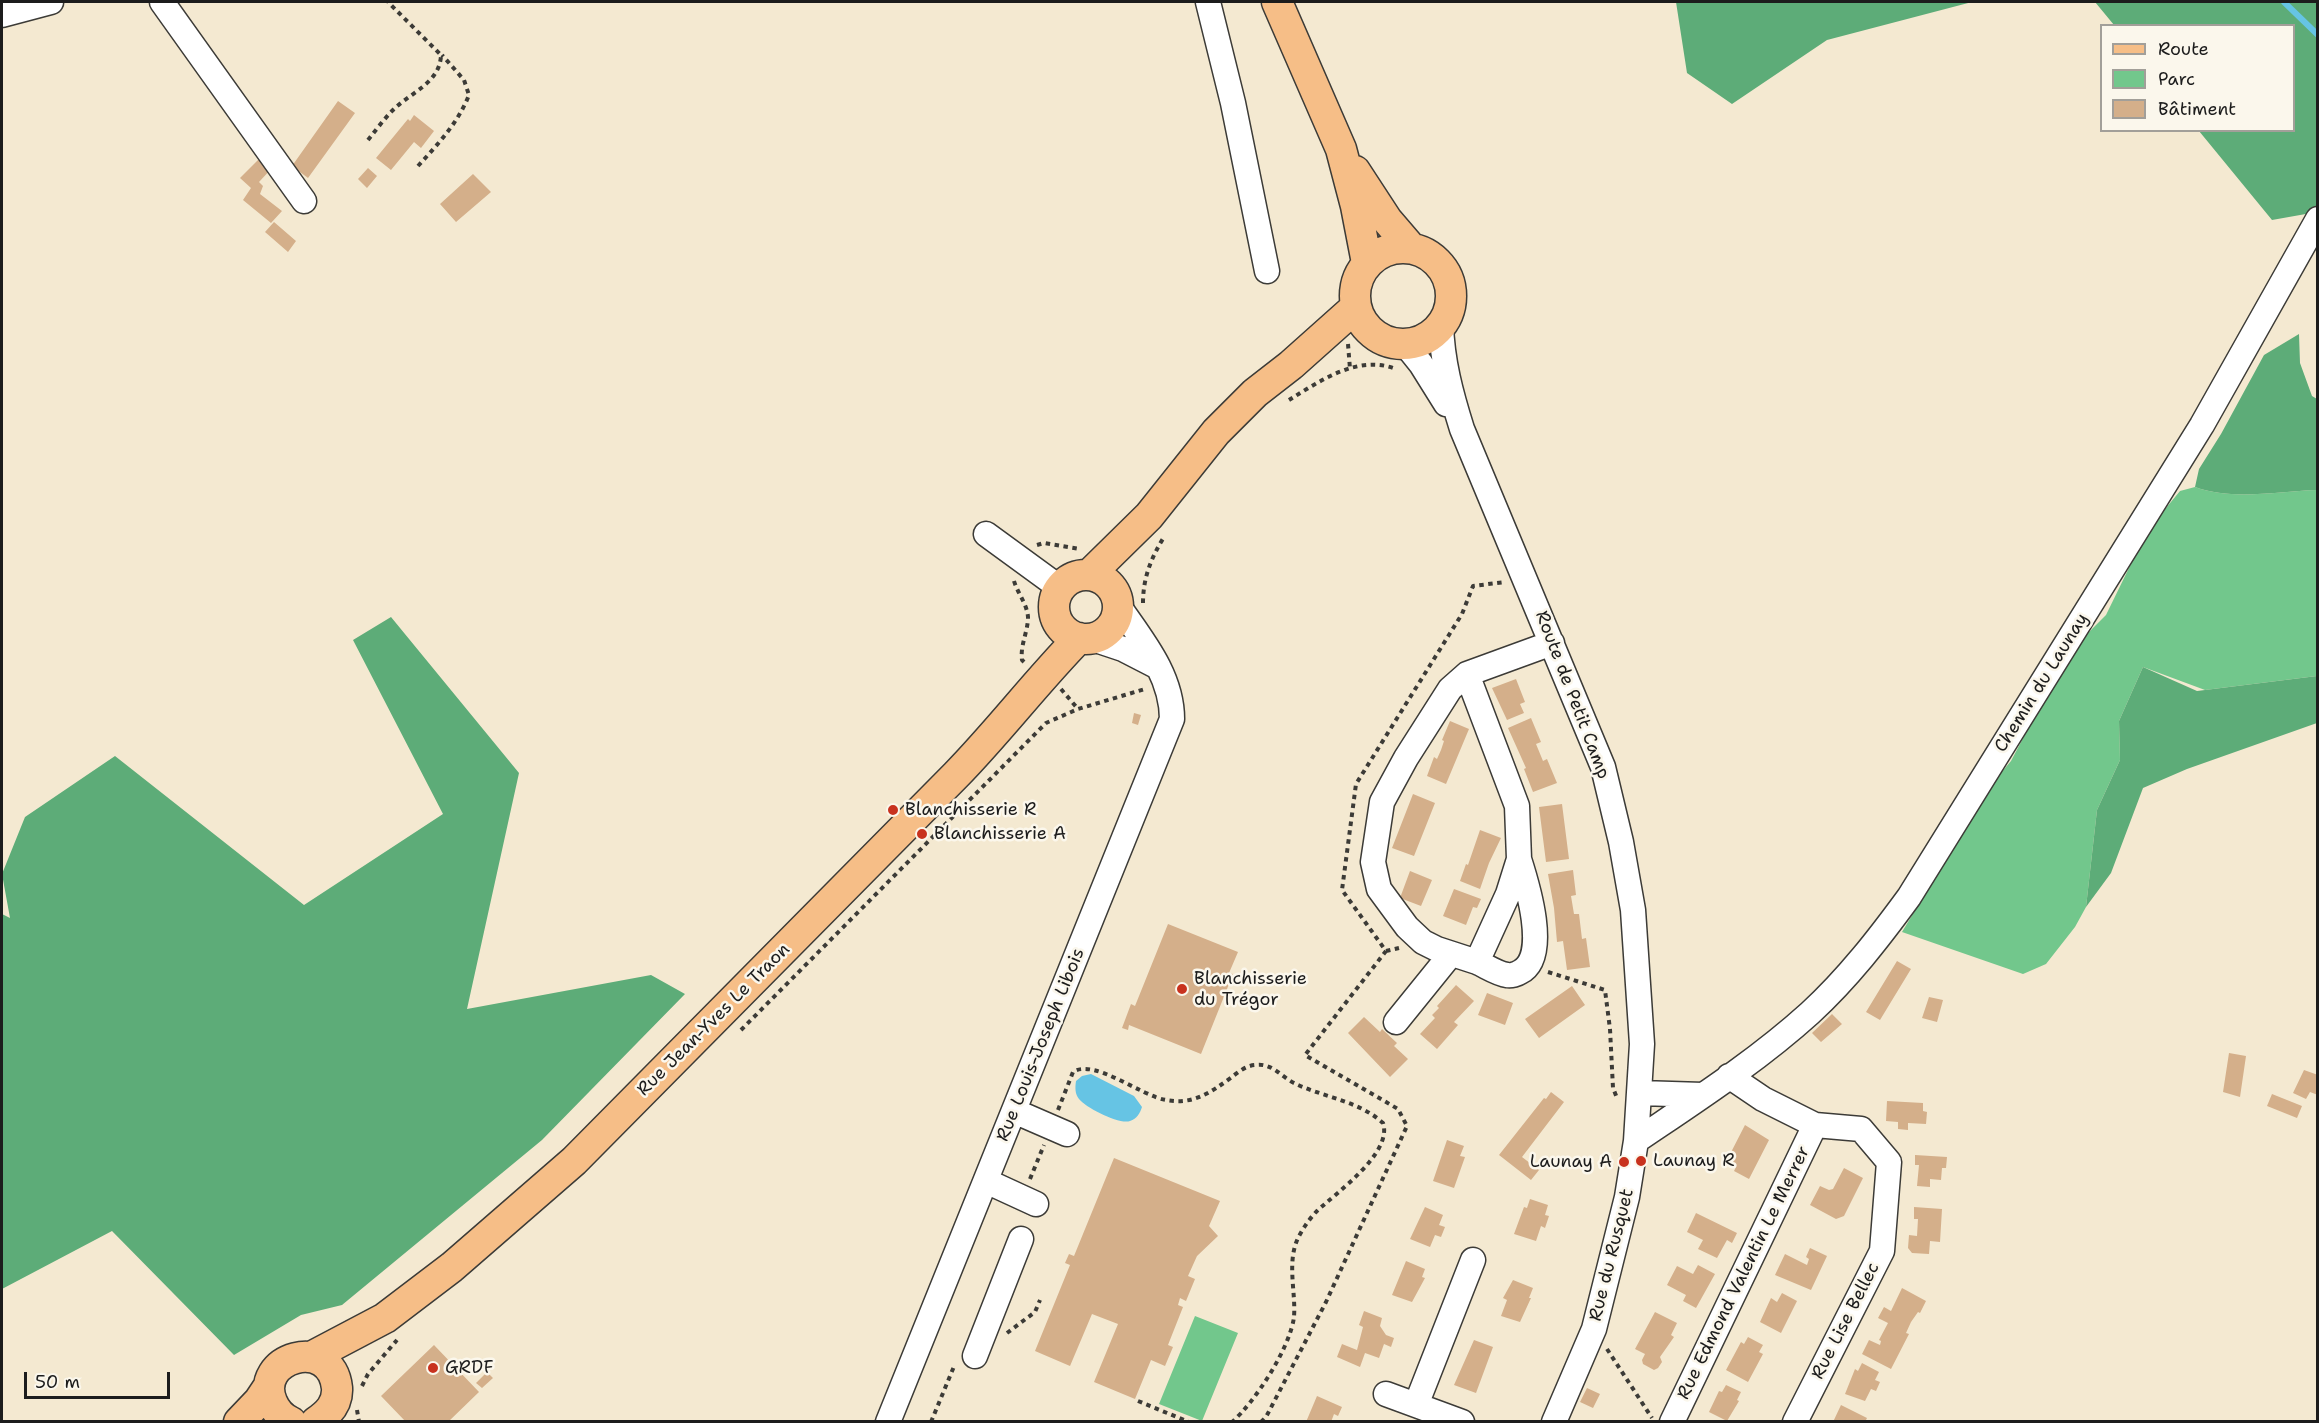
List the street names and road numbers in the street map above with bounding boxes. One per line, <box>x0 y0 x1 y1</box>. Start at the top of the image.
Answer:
street label: Route de Petit Camp <box>1530 608 1614 782</box>
street label: Chemin du Launay <box>1990 609 2094 757</box>
street label: Rue Jean-Yves Le Traon <box>633 939 795 1101</box>
street label: Rue Louis-Joseph Libois <box>992 945 1090 1145</box>
street label: Rue Edmond Valentin Le Merrer <box>1673 1143 1815 1403</box>
street label: Rue du Rusquet <box>1585 1187 1639 1323</box>
street label: Rue Lise Bellec <box>1807 1259 1885 1383</box>

